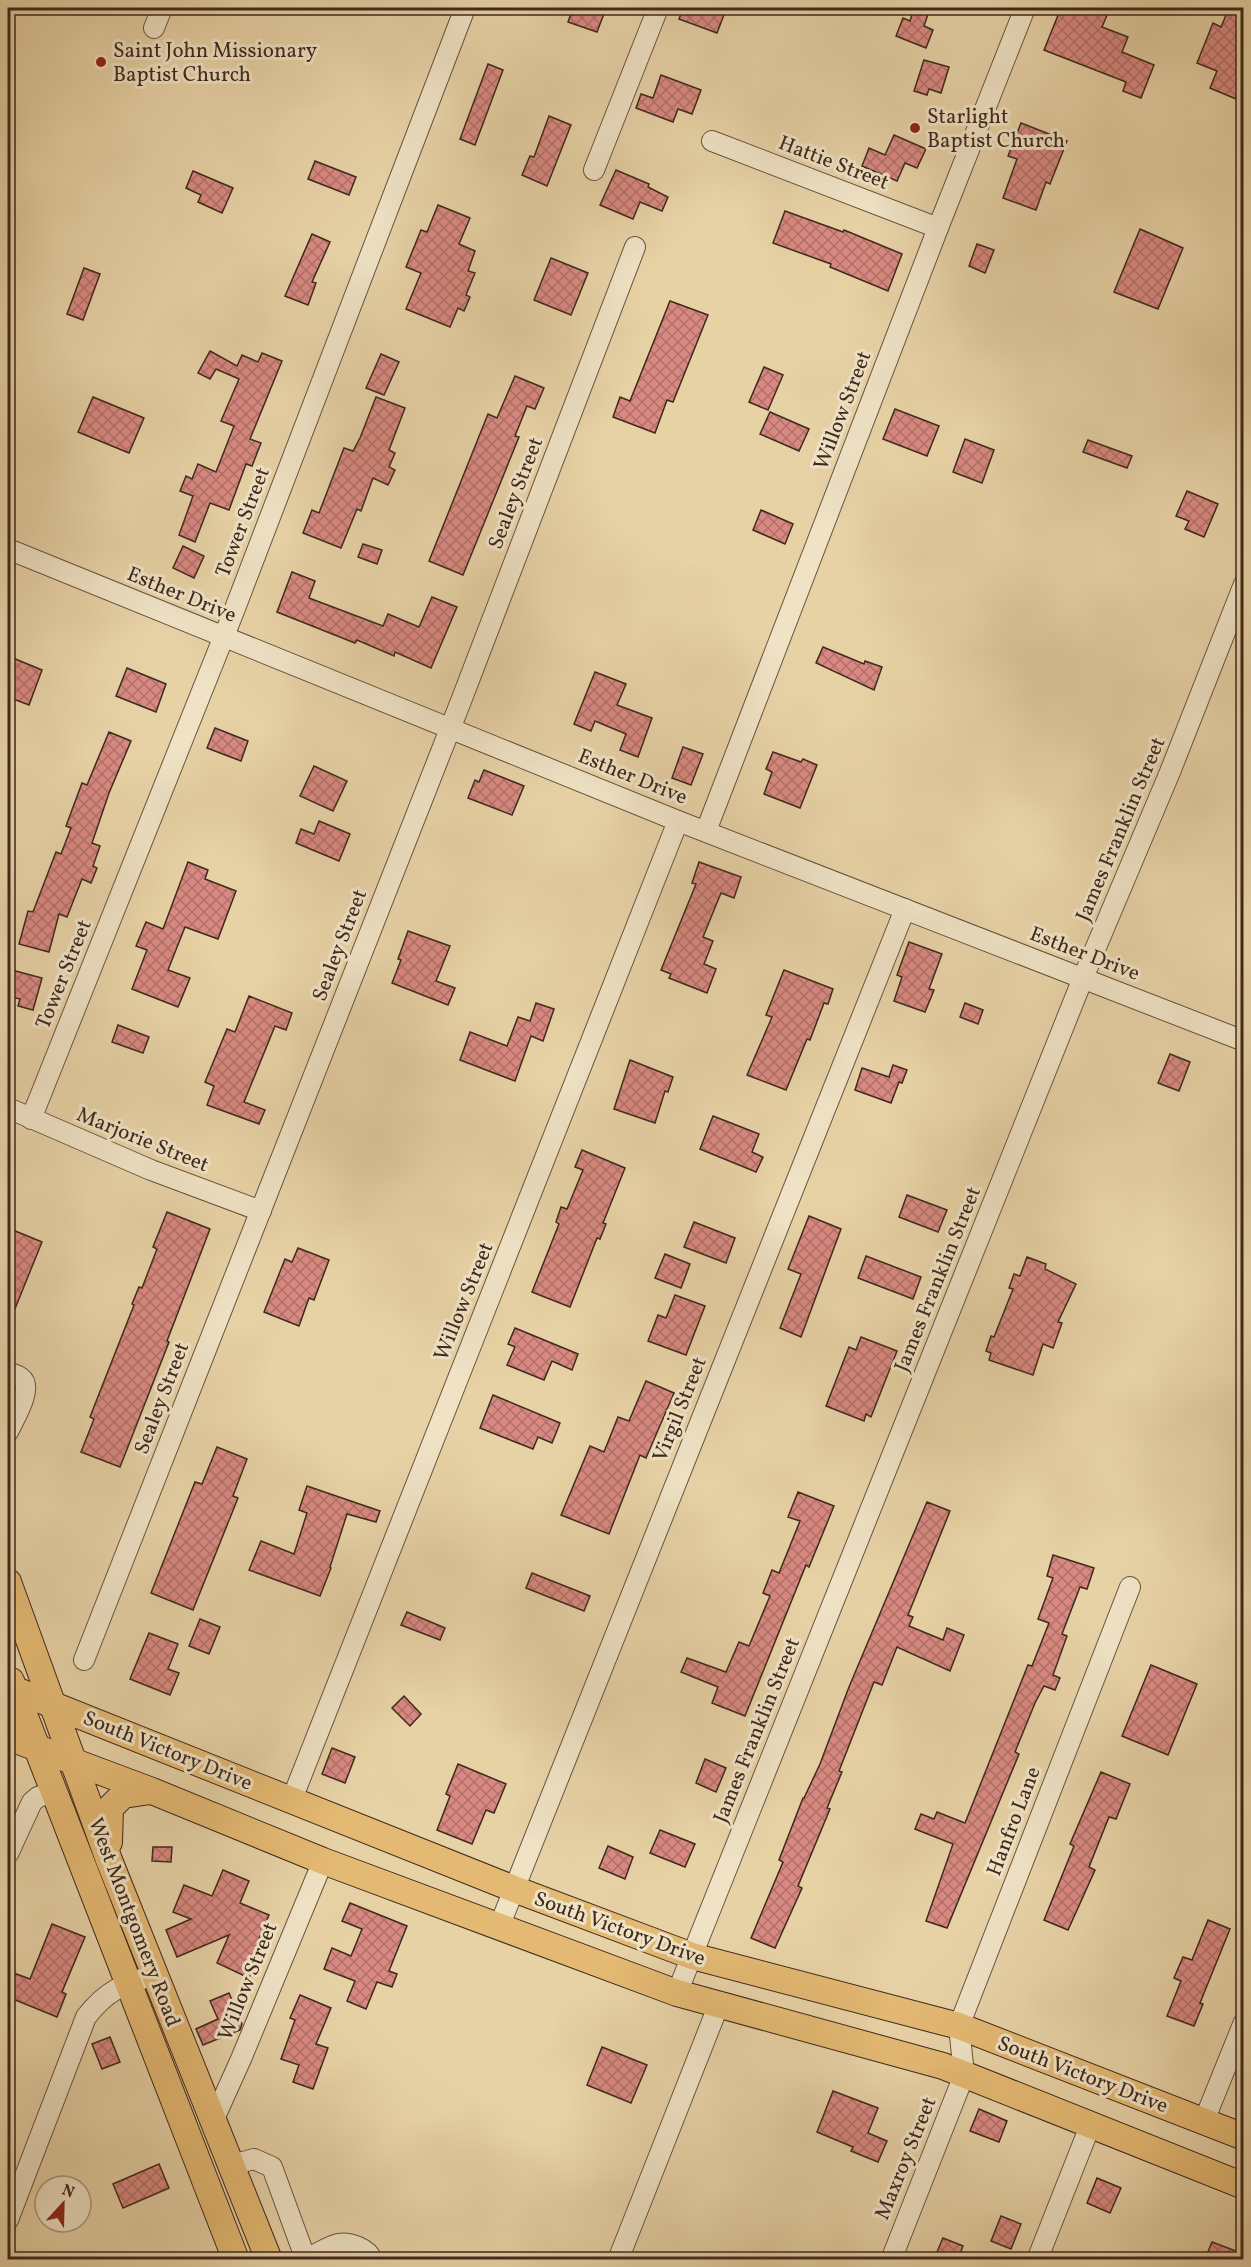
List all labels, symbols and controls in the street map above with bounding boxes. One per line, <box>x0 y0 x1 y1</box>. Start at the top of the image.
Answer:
place label: Saint John Missionary Baptist Church <box>113 37 318 90</box>
marker: Saint John Missionary Baptist Church <box>94 55 108 69</box>
place label: Starlight Baptist Church <box>927 103 1065 156</box>
marker: Starlight Baptist Church <box>908 121 922 135</box>
street label: Hattie Street <box>774 129 893 198</box>
street label: Willow Street <box>807 347 879 474</box>
street label: Sealey Street <box>482 433 551 554</box>
street label: Tower Street <box>209 463 278 582</box>
street label: Esther Drive <box>122 560 241 631</box>
street label: James Franklin Street <box>1069 733 1173 926</box>
street label: Esther Drive <box>573 742 692 813</box>
street label: Sealey Street <box>306 885 375 1006</box>
street label: Tower Street <box>29 915 100 1034</box>
street label: Esther Drive <box>1025 920 1144 989</box>
street label: Marjorie Street <box>72 1101 213 1180</box>
street label: James Franklin Street <box>888 1182 989 1377</box>
street label: Willow Street <box>428 1238 501 1365</box>
street label: Sealey Street <box>128 1338 197 1459</box>
street label: Virgil Street <box>646 1353 715 1466</box>
street label: James Franklin Street <box>707 1633 808 1828</box>
street label: South Victory Drive <box>78 1704 257 1799</box>
street label: Hanfro Lane <box>980 1763 1049 1880</box>
street label: West Montgomery Road <box>80 1814 187 2031</box>
street label: South Victory Drive <box>530 1885 709 1974</box>
street label: Willow Street <box>212 1918 285 2045</box>
street label: South Victory Drive <box>993 2030 1172 2121</box>
street label: Maxroy Street <box>869 2093 944 2224</box>
north arrow <box>33 2174 93 2234</box>
text: N <box>58 2180 78 2204</box>

